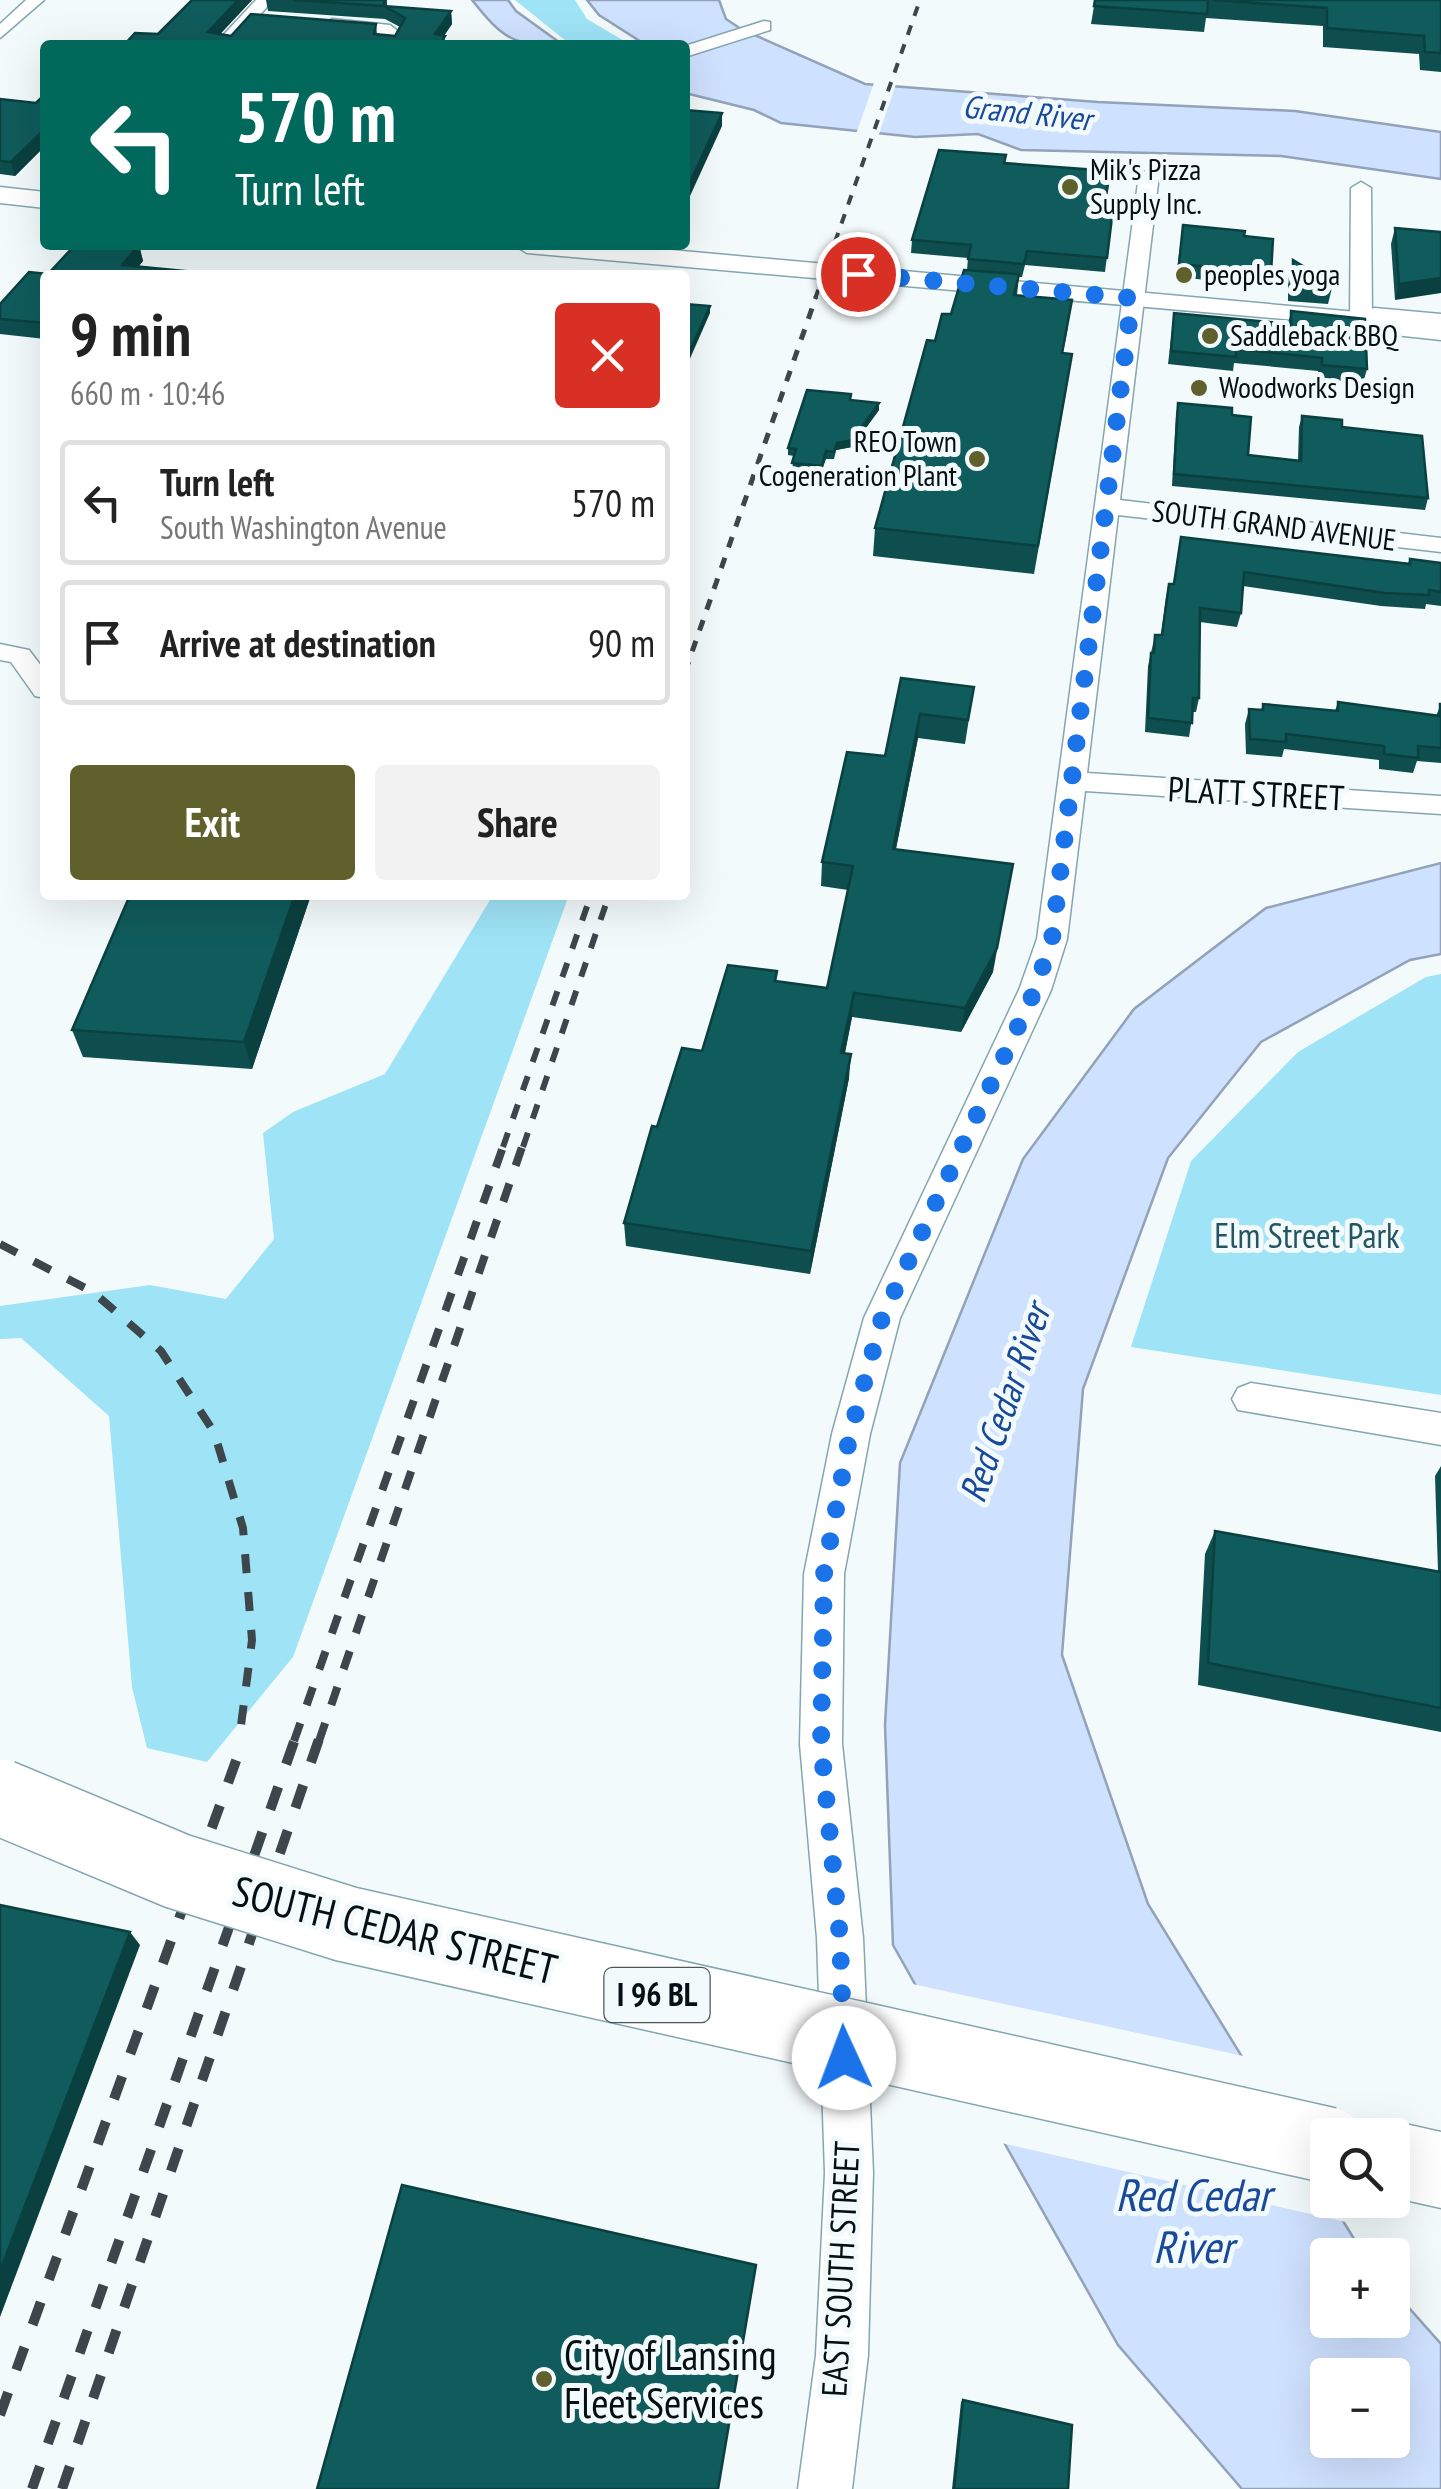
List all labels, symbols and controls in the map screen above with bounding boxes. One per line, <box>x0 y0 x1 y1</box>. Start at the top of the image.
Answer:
text: 570 m <box>235 71 396 161</box>
icon: left <box>70 80 200 210</box>
water label: Grand River <box>961 84 1098 140</box>
place label: Mik's Pizza Supply Inc. <box>1090 149 1202 222</box>
text: Turn left <box>235 159 365 217</box>
marker: Mik's Pizza Supply Inc. <box>1059 176 1081 198</box>
pin <box>816 232 901 317</box>
icon: arrive <box>831 247 886 302</box>
place label: peoples yoga <box>1204 254 1340 293</box>
marker: peoples yoga <box>1173 264 1195 286</box>
text: 9 min <box>70 295 191 373</box>
button: close <box>555 303 660 408</box>
place label: Saddleback BBQ <box>1230 315 1398 354</box>
marker: Saddleback BBQ <box>1199 325 1221 347</box>
place label: Woodworks Design <box>1219 367 1415 406</box>
text: 660 m · 10:46 <box>70 372 225 414</box>
marker: Woodworks Design <box>1188 377 1210 399</box>
place label: REO Town Cogeneration Plant <box>759 421 958 494</box>
marker: REO Town Cogeneration Plant <box>966 448 988 470</box>
text: Turn left <box>160 457 274 506</box>
icon: left <box>75 475 130 530</box>
text: 570 m <box>571 478 655 527</box>
street label: SOUTH GRAND AVENUE <box>1150 490 1398 559</box>
text: South Washington Avenue <box>160 506 447 548</box>
icon: arrive <box>75 615 130 670</box>
text: Arrive at destination <box>160 618 436 667</box>
text: 90 m <box>588 618 655 667</box>
button: Exit <box>70 765 355 880</box>
button: Share <box>375 765 660 880</box>
street label: PLATT STREET <box>1167 765 1346 821</box>
park label: Elm Street Park <box>1214 1212 1400 1258</box>
water label: Red Cedar River <box>947 1293 1062 1508</box>
street label: SOUTH CEDAR STREET <box>227 1863 563 1996</box>
road number: I 96 BL <box>604 1968 710 2022</box>
position arrow <box>792 2006 896 2110</box>
map controls <box>1310 2118 1410 2458</box>
button: search <box>1310 2118 1410 2218</box>
street label: EAST SOUTH STREET <box>810 2140 870 2398</box>
water label: Red Cedar River <box>1115 2165 1276 2275</box>
button: + <box>1310 2238 1410 2338</box>
place label: City of Lansing Fleet Services <box>564 2327 777 2430</box>
button: − <box>1310 2358 1410 2458</box>
marker: City of Lansing Fleet Services <box>533 2368 555 2390</box>

